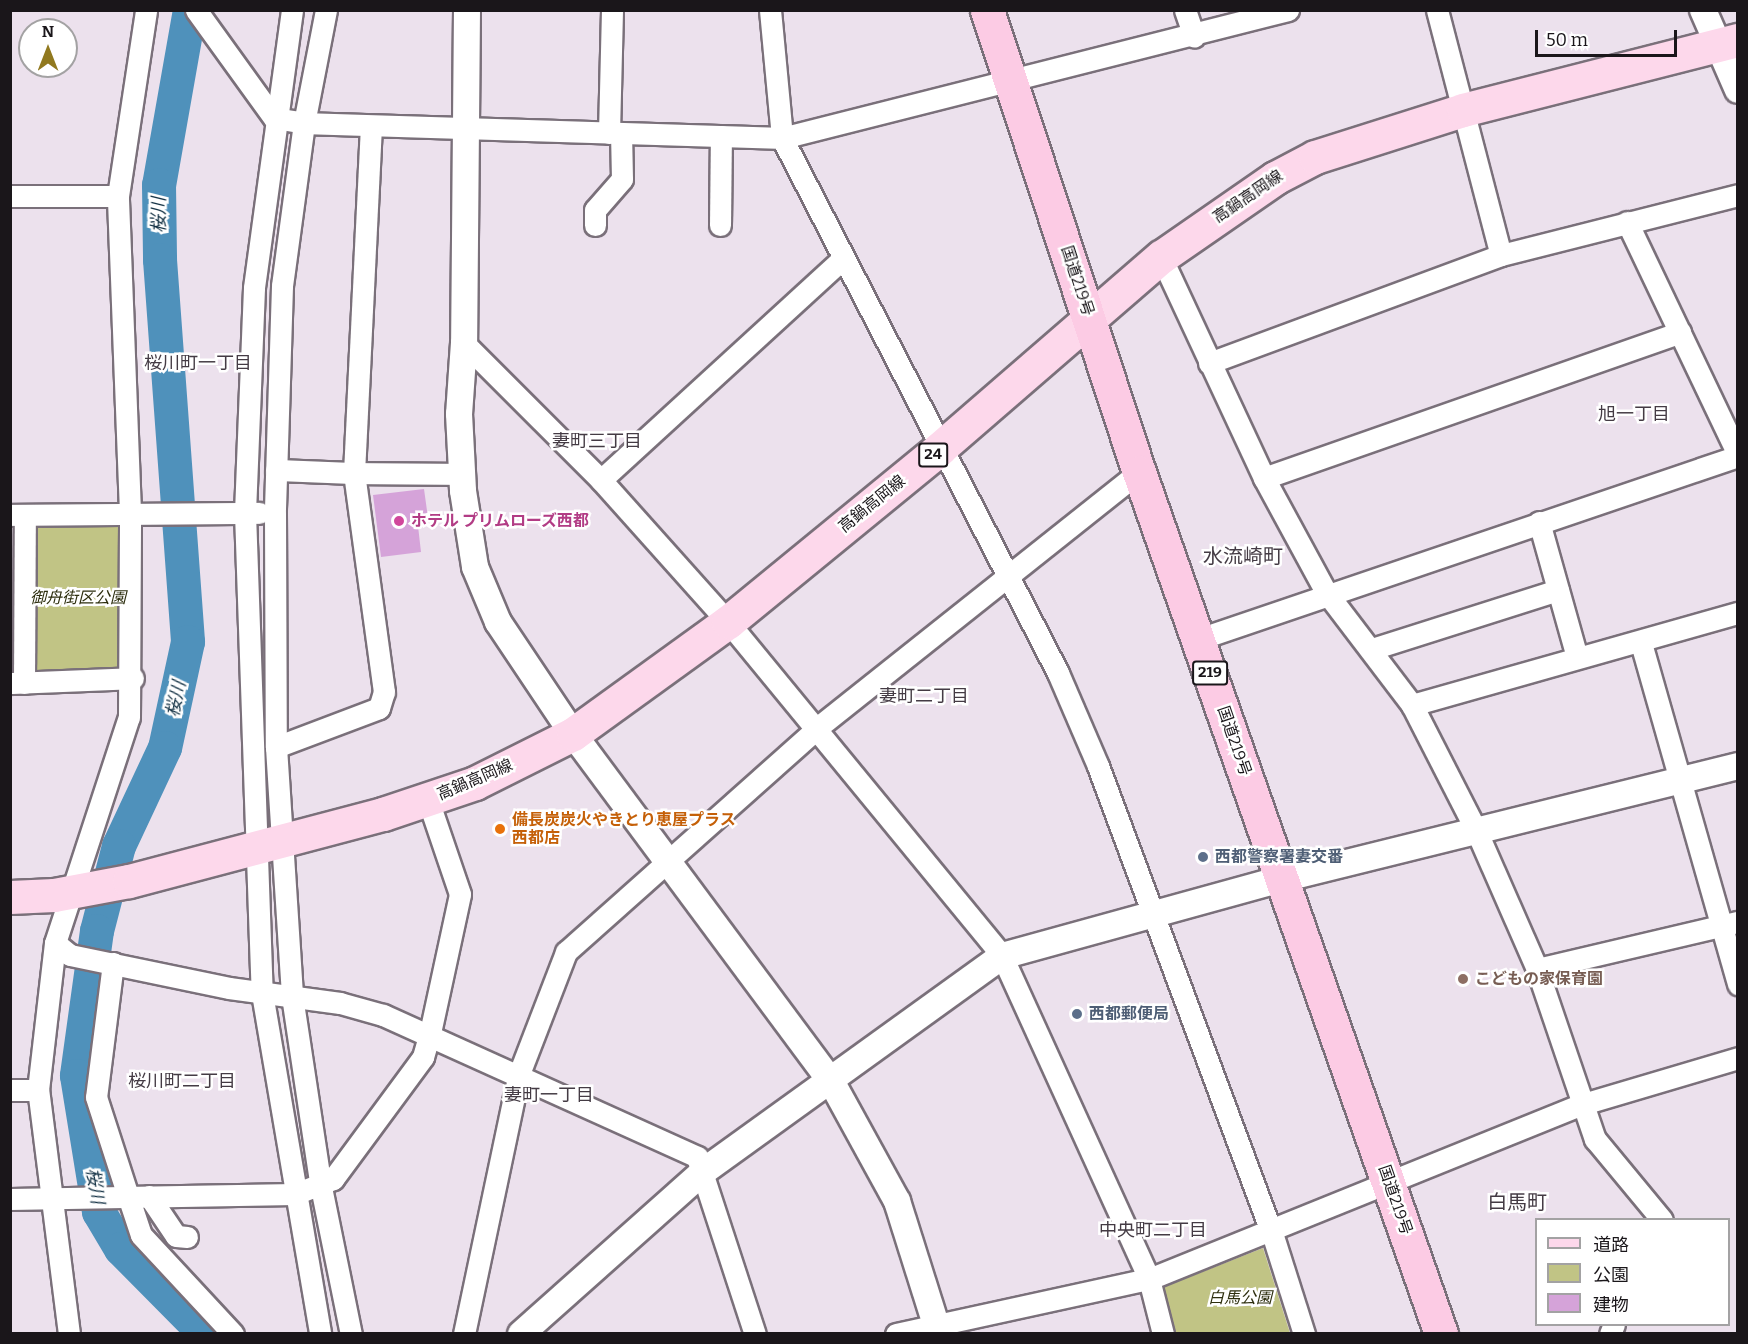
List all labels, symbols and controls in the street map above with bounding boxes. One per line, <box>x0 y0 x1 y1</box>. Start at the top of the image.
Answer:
north arrow <box>18 18 78 78</box>
scale bar <box>1538 18 1680 56</box>
text: N <box>42 22 54 41</box>
text: 50 m <box>1546 29 1588 51</box>
street label: 高鍋高岡線 <box>1209 167 1287 227</box>
water label: 桜川 <box>148 197 170 233</box>
street label: 国道219号 <box>1057 244 1097 318</box>
district label: 桜川町一丁目 <box>144 352 252 374</box>
district label: 旭一丁目 <box>1598 403 1670 425</box>
district label: 妻町三丁目 <box>552 430 642 452</box>
road number: 24 <box>918 443 948 467</box>
street label: 高鍋高岡線 <box>835 471 909 537</box>
place label: ホテル プリムローズ西都 <box>411 511 590 531</box>
marker: ホテル プリムローズ西都 <box>392 514 406 528</box>
district label: 水流崎町 <box>1203 544 1283 568</box>
park label: 御舟街区公園 <box>30 588 126 608</box>
road number: 219 <box>1192 661 1228 685</box>
water label: 桜川 <box>162 679 190 719</box>
district label: 妻町二丁目 <box>879 685 969 707</box>
street label: 国道219号 <box>1213 704 1255 778</box>
street label: 高鍋高岡線 <box>434 756 516 804</box>
place label: 備長炭炭火やきとり恵屋プラス 西都店 <box>512 810 736 848</box>
marker: 備長炭炭火やきとり恵屋プラス 西都店 <box>493 822 507 836</box>
place label: 西都警察署妻交番 <box>1215 847 1343 867</box>
marker: 西都警察署妻交番 <box>1196 850 1210 864</box>
place label: こどもの家保育園 <box>1475 969 1603 989</box>
marker: こどもの家保育園 <box>1456 972 1470 986</box>
place label: 西都郵便局 <box>1089 1004 1169 1024</box>
marker: 西都郵便局 <box>1070 1007 1084 1021</box>
district label: 桜川町二丁目 <box>128 1070 236 1092</box>
district label: 妻町一丁目 <box>504 1084 594 1106</box>
street label: 国道219号 <box>1374 1163 1416 1237</box>
water label: 桜川 <box>82 1167 108 1205</box>
district label: 白馬町 <box>1487 1190 1547 1214</box>
legend <box>1535 1218 1730 1326</box>
district label: 中央町二丁目 <box>1099 1219 1207 1241</box>
text: 道路 <box>1593 1234 1629 1256</box>
text: 公園 <box>1593 1264 1629 1286</box>
park label: 白馬公園 <box>1208 1288 1272 1308</box>
text: 建物 <box>1593 1294 1629 1316</box>

